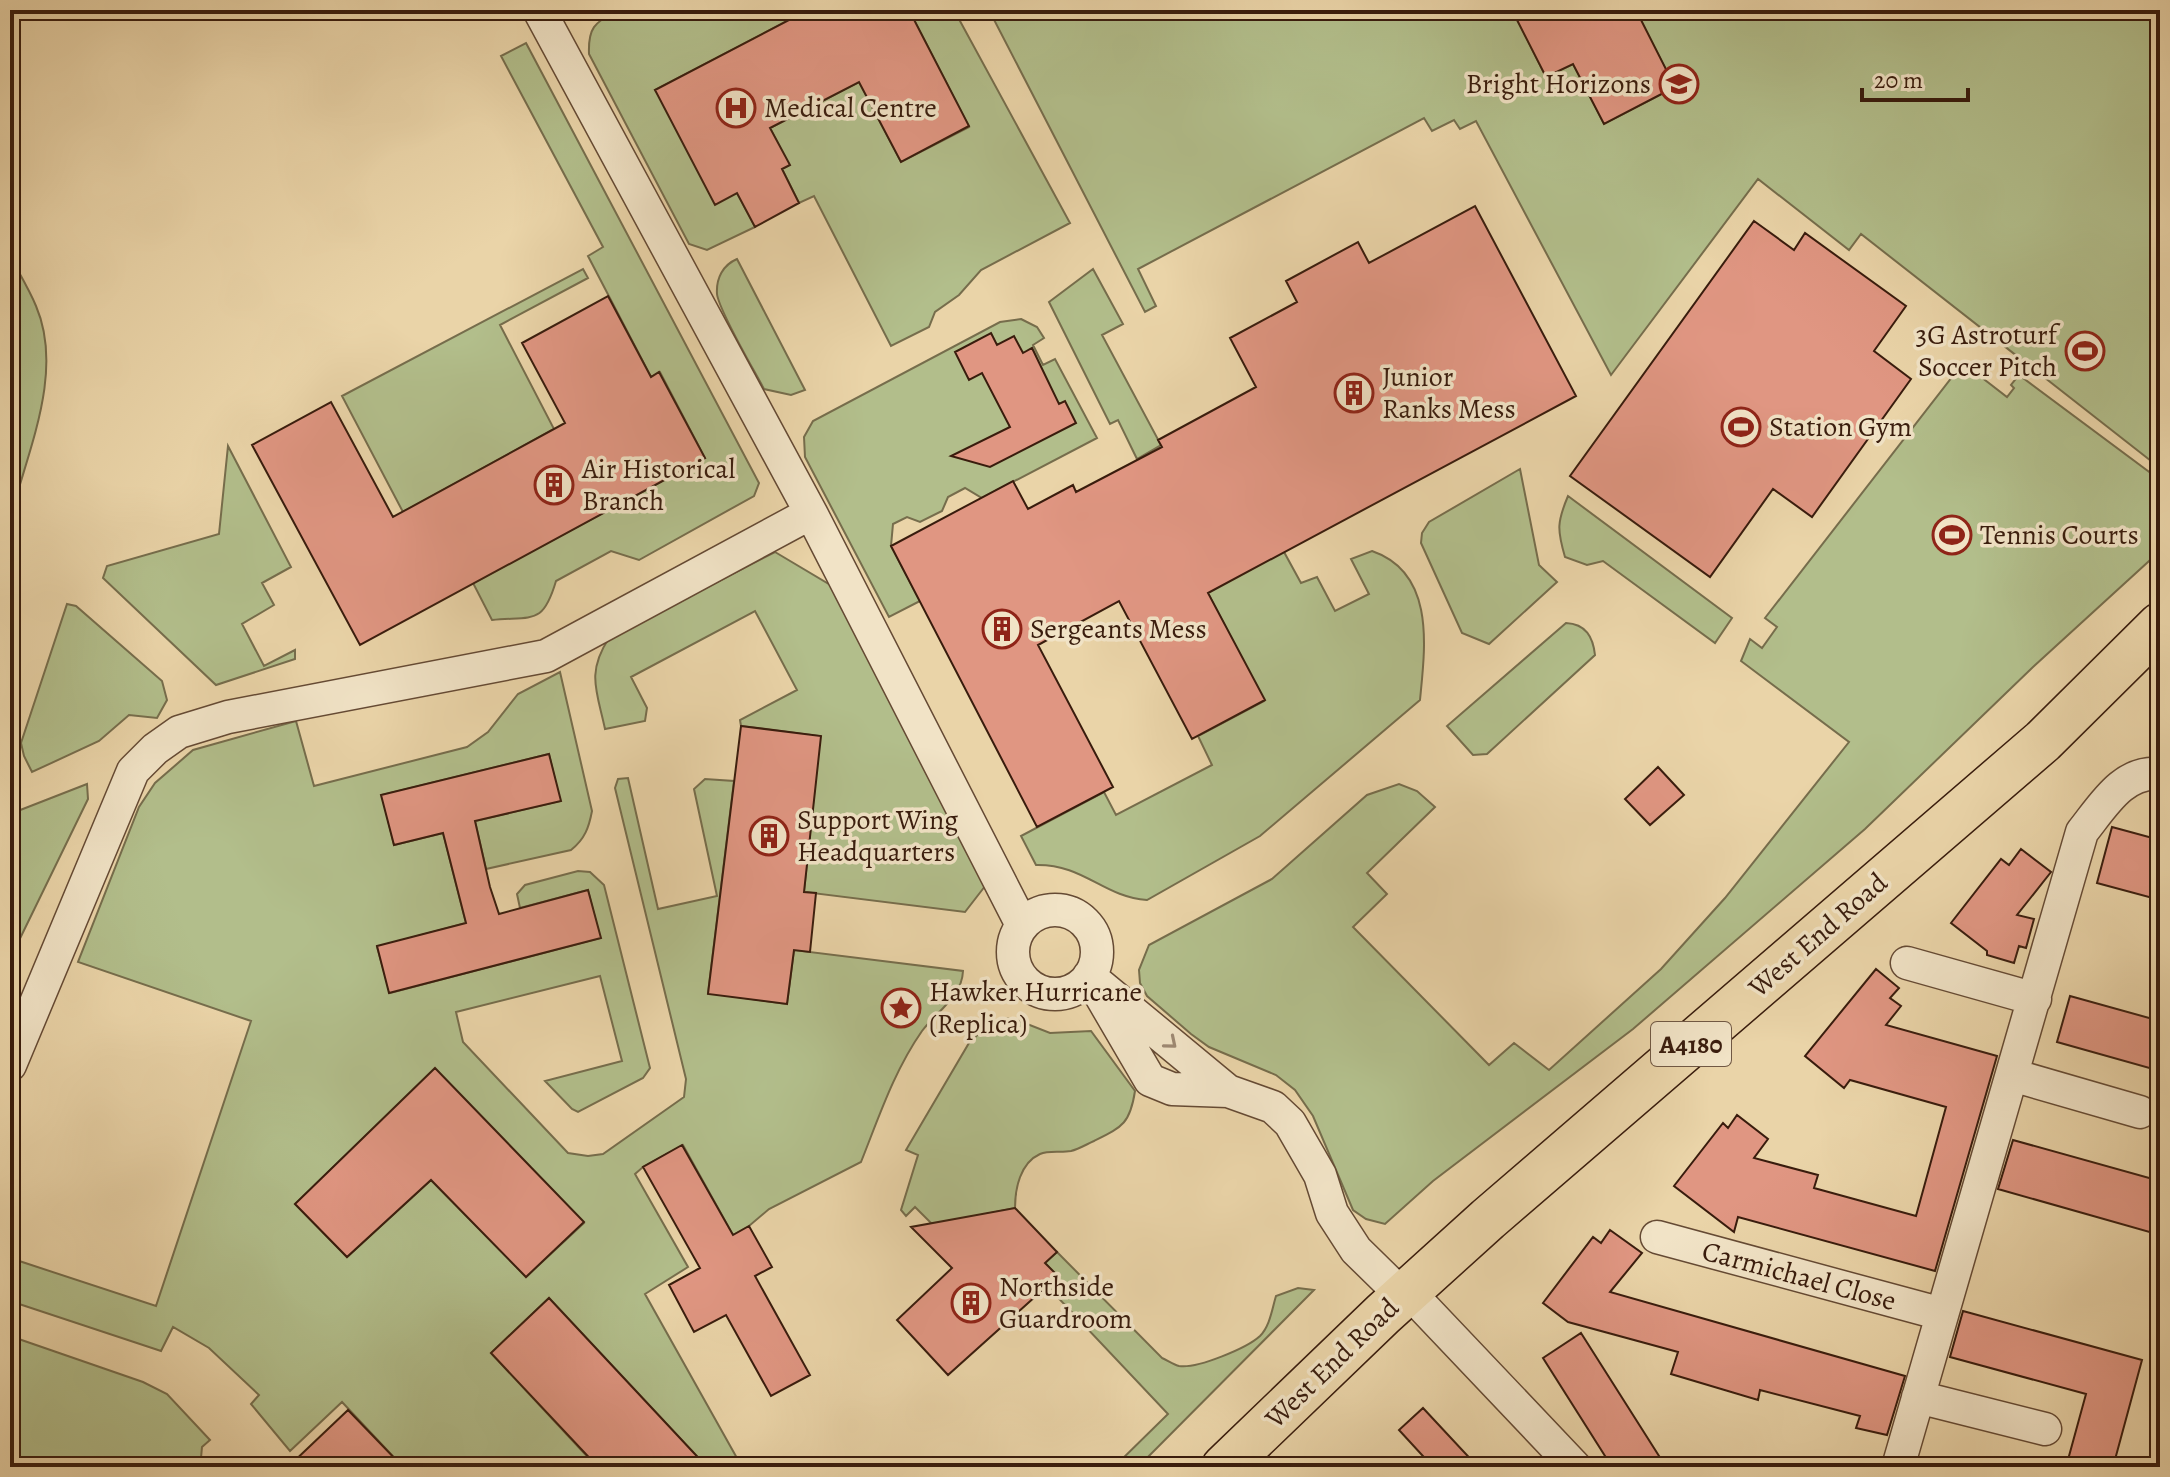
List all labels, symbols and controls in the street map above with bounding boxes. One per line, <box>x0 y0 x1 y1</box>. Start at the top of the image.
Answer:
scale bar <box>1862 52 1968 102</box>
school or university icon: Bright Horizons <box>1658 63 1700 105</box>
text: 20 m <box>1874 64 1923 96</box>
place label: Bright Horizons <box>1466 65 1651 103</box>
hospital icon: Medical Centre <box>715 87 757 129</box>
place label: Medical Centre <box>764 89 937 127</box>
place label: 3G Astroturf Soccer Pitch <box>1916 316 2061 386</box>
sports icon: 3G Astroturf Soccer Pitch <box>2064 330 2106 372</box>
place label: Junior Ranks Mess <box>1382 358 1516 428</box>
building icon: Junior Ranks Mess <box>1333 372 1375 414</box>
sports icon: Station Gym <box>1720 406 1762 448</box>
place label: Station Gym <box>1769 408 1912 446</box>
place label: Air Historical Branch <box>581 450 735 520</box>
building icon: Air Historical Branch <box>533 464 575 506</box>
sports icon: Tennis Courts <box>1931 514 1973 556</box>
place label: Tennis Courts <box>1980 516 2139 554</box>
building icon: Sergeants Mess <box>981 608 1023 650</box>
place label: Sergeants Mess <box>1030 610 1207 648</box>
place label: Support Wing Headquarters <box>797 801 958 871</box>
building icon: Support Wing Headquarters <box>748 815 790 857</box>
street label: West End Road <box>1740 863 1896 1007</box>
place label: Hawker Hurricane (Replica) <box>929 973 1142 1043</box>
place icon: Hawker Hurricane (Replica) <box>880 987 922 1029</box>
road number: A4180 <box>1651 1022 1731 1066</box>
one-way arrow <box>1162 1034 1177 1048</box>
street label: Carmichael Close <box>1698 1232 1900 1320</box>
place label: Northside Guardroom <box>999 1268 1132 1338</box>
building icon: Northside Guardroom <box>950 1282 992 1324</box>
street label: West End Road <box>1256 1289 1408 1437</box>

